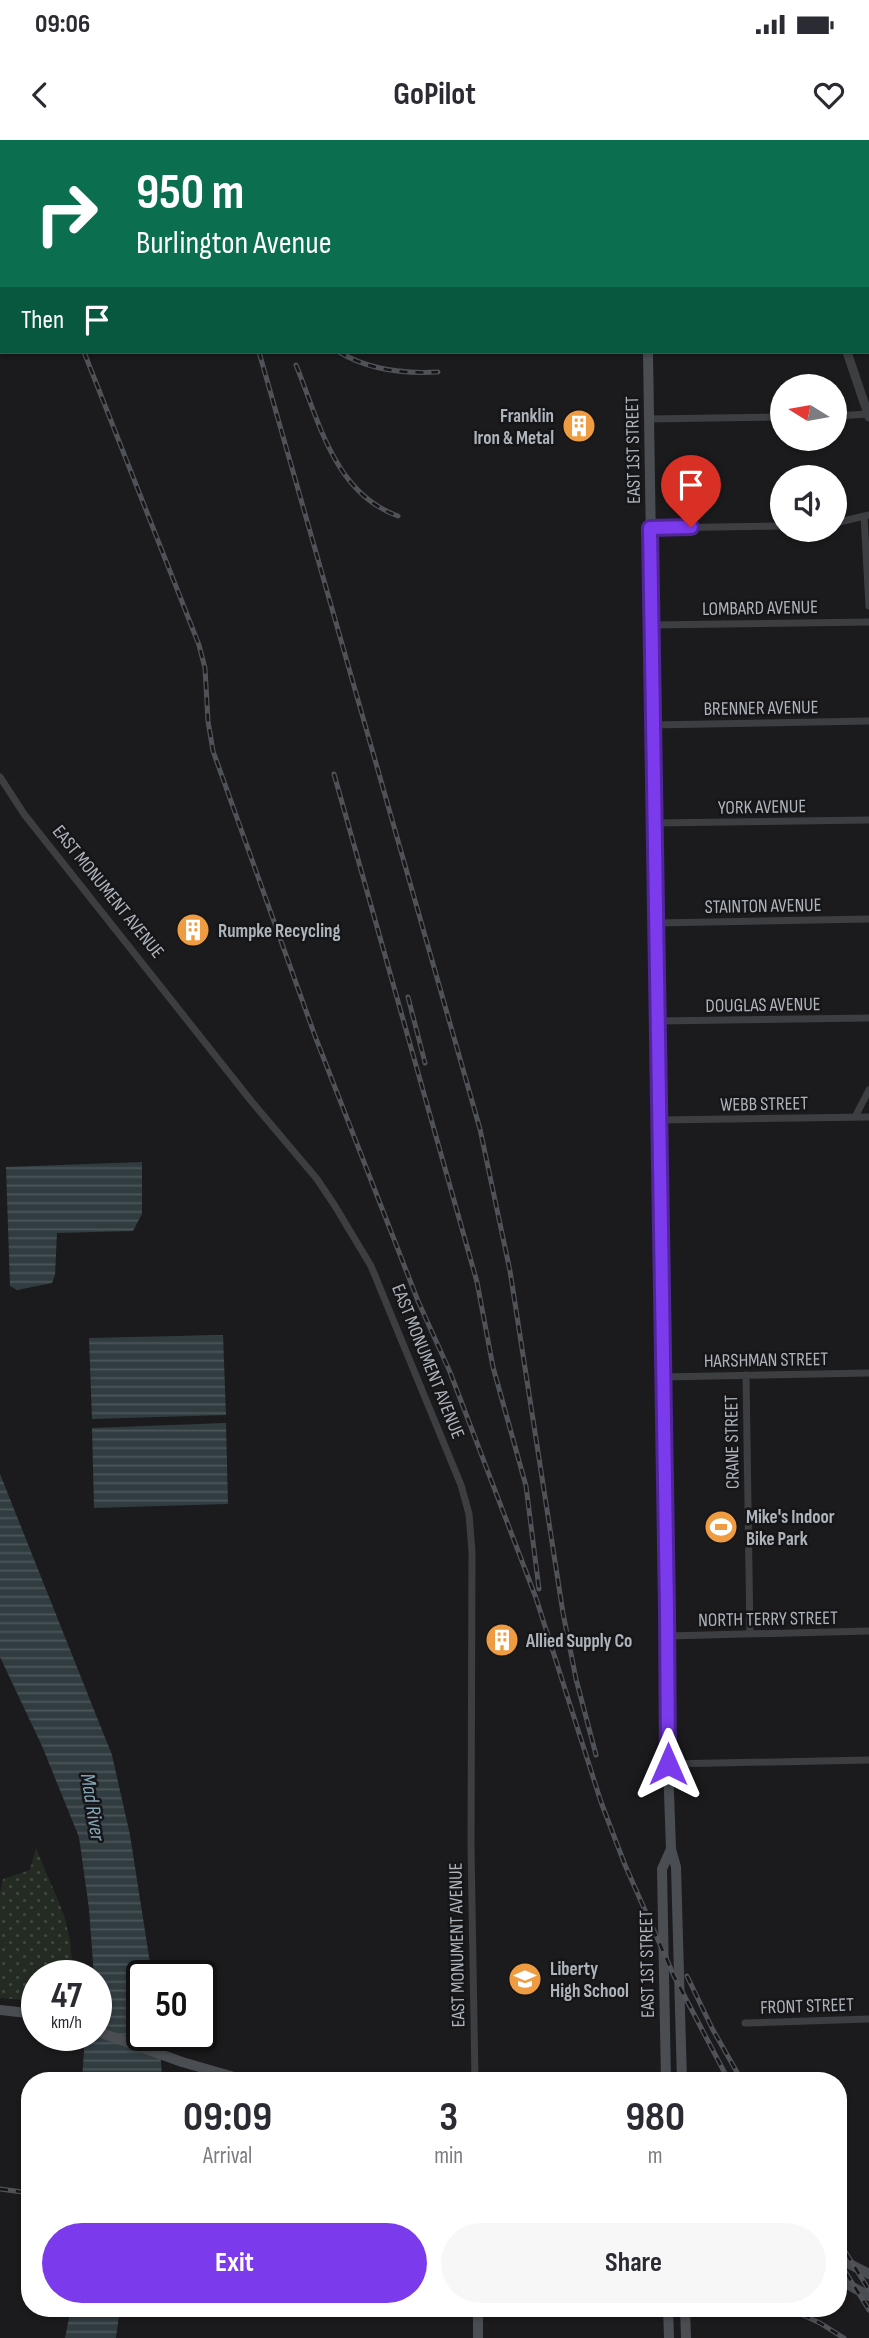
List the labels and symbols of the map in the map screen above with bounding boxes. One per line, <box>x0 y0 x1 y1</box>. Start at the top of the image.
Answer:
north arrow <box>770 374 847 452</box>
street label: EAST 1ST STREET <box>621 396 646 504</box>
place label: Franklin Iron & Metal <box>473 405 554 450</box>
building icon: Franklin Iron & Metal <box>560 407 598 445</box>
pin <box>661 455 721 527</box>
street label: LOMBARD AVENUE <box>702 596 818 621</box>
street label: BRENNER AVENUE <box>703 696 819 721</box>
street label: YORK AVENUE <box>718 795 806 820</box>
street label: EAST MONUMENT AVENUE <box>47 821 169 963</box>
street label: STAINTON AVENUE <box>704 894 822 919</box>
building icon: Rumpke Recycling <box>174 911 212 949</box>
place label: Rumpke Recycling <box>218 920 340 943</box>
street label: DOUGLAS AVENUE <box>705 993 821 1018</box>
street label: WEBB STREET <box>720 1092 808 1117</box>
street label: EAST MONUMENT AVENUE <box>386 1281 469 1442</box>
street label: HARSHMAN STREET <box>704 1348 829 1373</box>
street label: CRANE STREET <box>720 1394 745 1489</box>
place label: Mike's Indoor Bike Park <box>746 1506 835 1551</box>
sports icon: Mike's Indoor Bike Park <box>702 1508 740 1546</box>
street label: NORTH TERRY STREET <box>698 1607 838 1632</box>
building icon: Allied Supply Co <box>483 1621 521 1659</box>
place label: Allied Supply Co <box>525 1630 632 1653</box>
position arrow <box>631 1727 705 1801</box>
water label: Mad River <box>75 1772 110 1844</box>
street label: EAST MONUMENT AVENUE <box>445 1862 470 2028</box>
street label: EAST 1ST STREET <box>635 1910 660 2018</box>
place label: Liberty High School <box>550 1958 629 2003</box>
speed limit sign: 50 <box>126 1960 217 2051</box>
school or university icon: Liberty High School <box>506 1960 544 1998</box>
street label: FRONT STREET <box>760 1993 855 2020</box>

